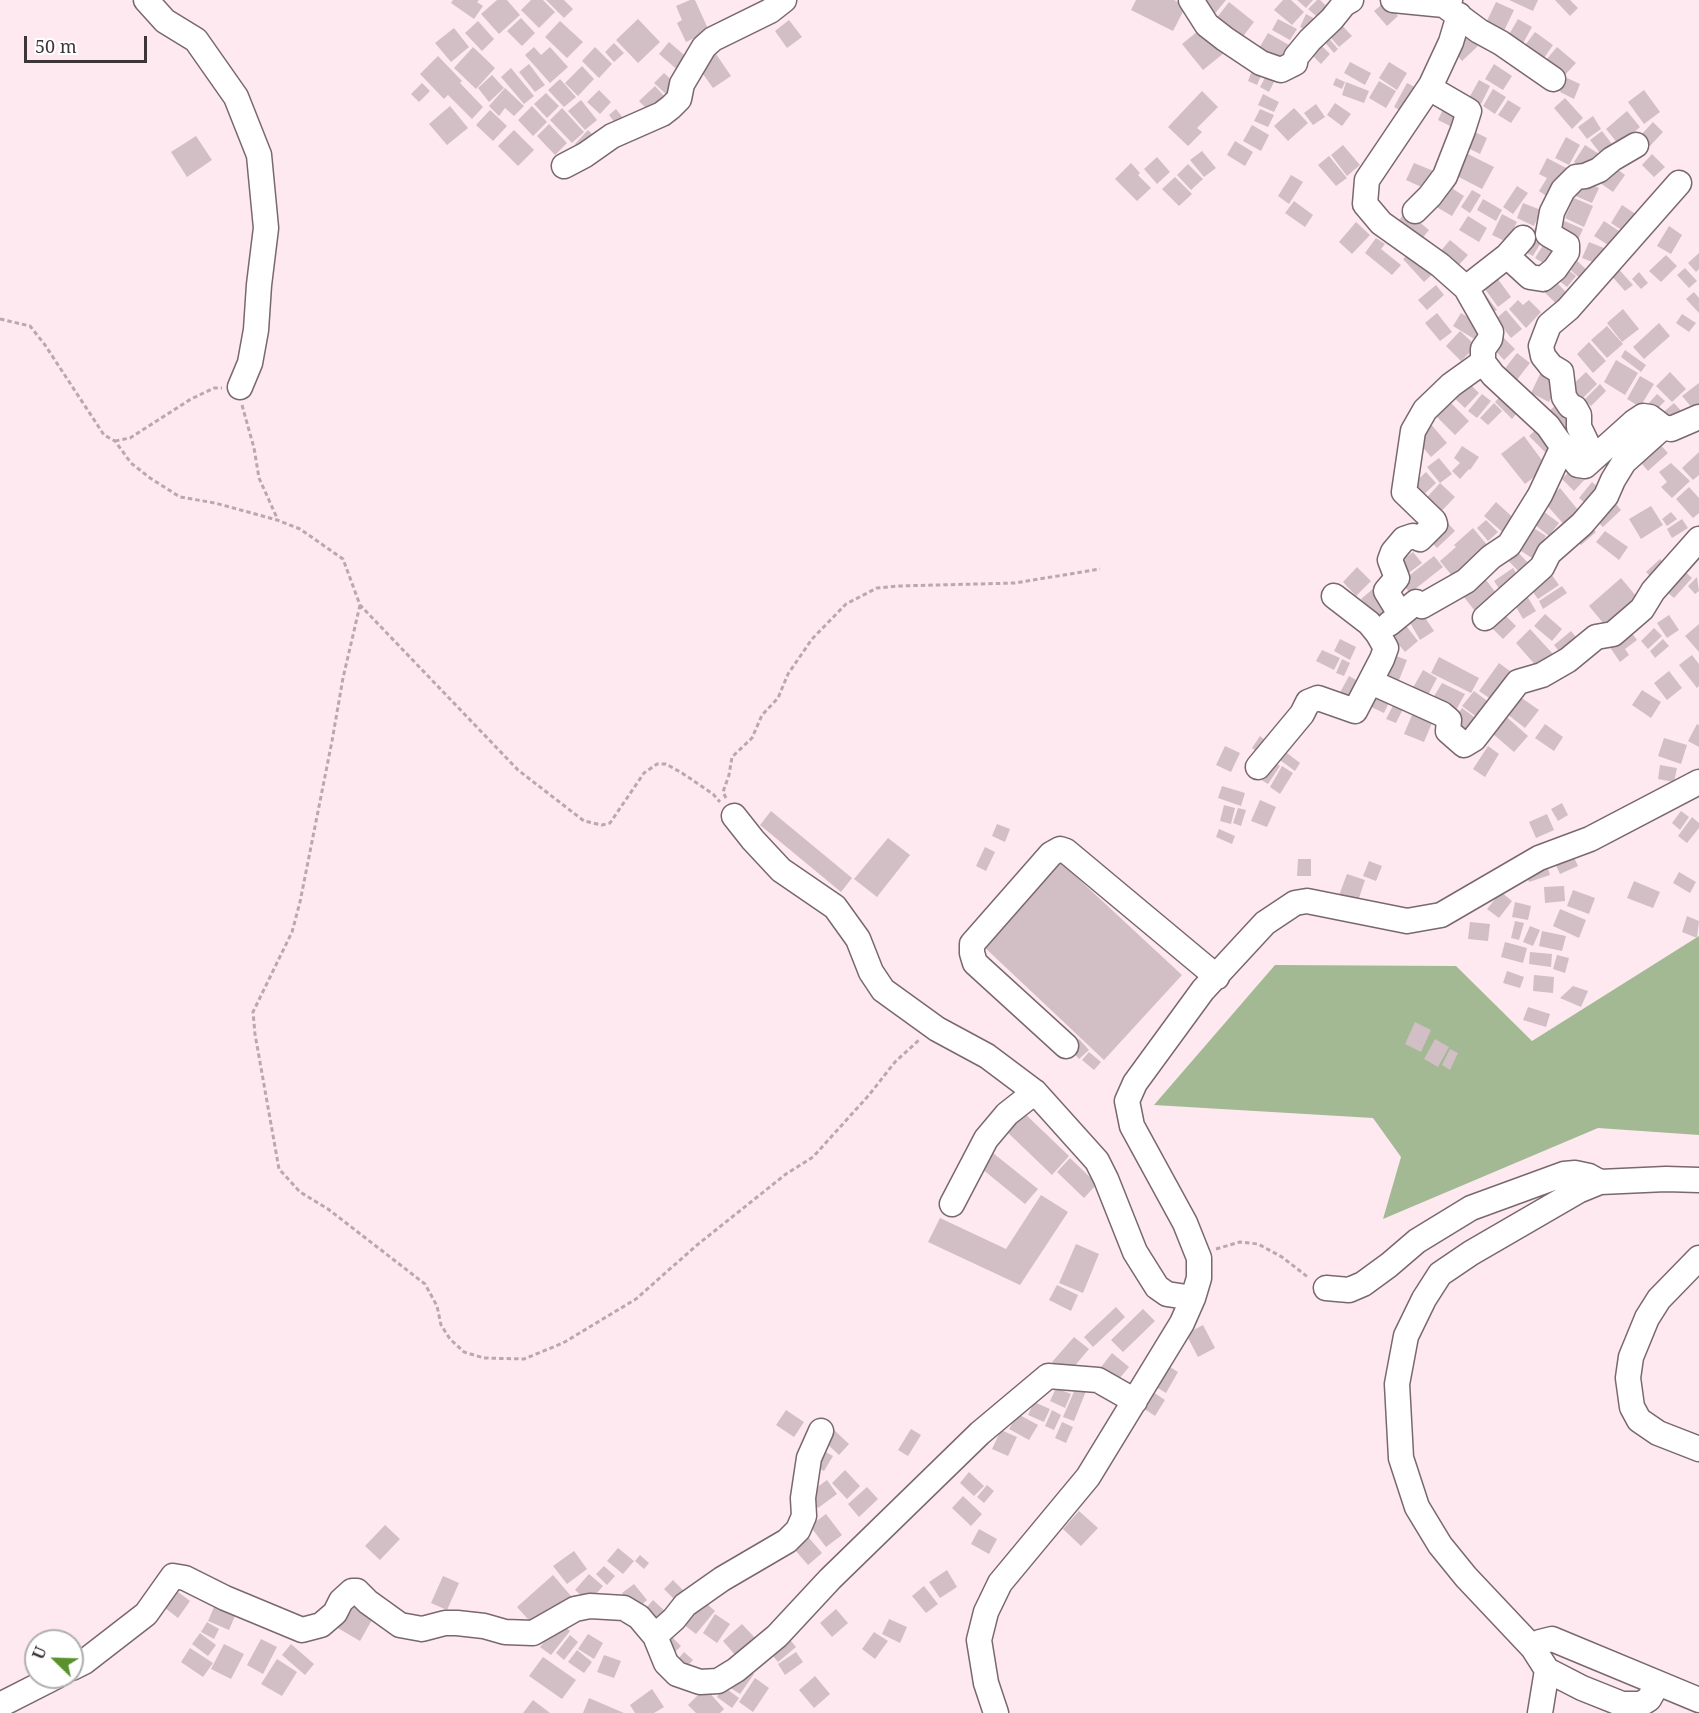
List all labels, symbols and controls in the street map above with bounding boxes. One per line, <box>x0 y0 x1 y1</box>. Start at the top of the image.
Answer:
scale bar <box>27 24 150 62</box>
text: 50 m <box>35 34 77 58</box>
north arrow <box>24 1629 84 1689</box>
text: U <box>27 1643 52 1663</box>

